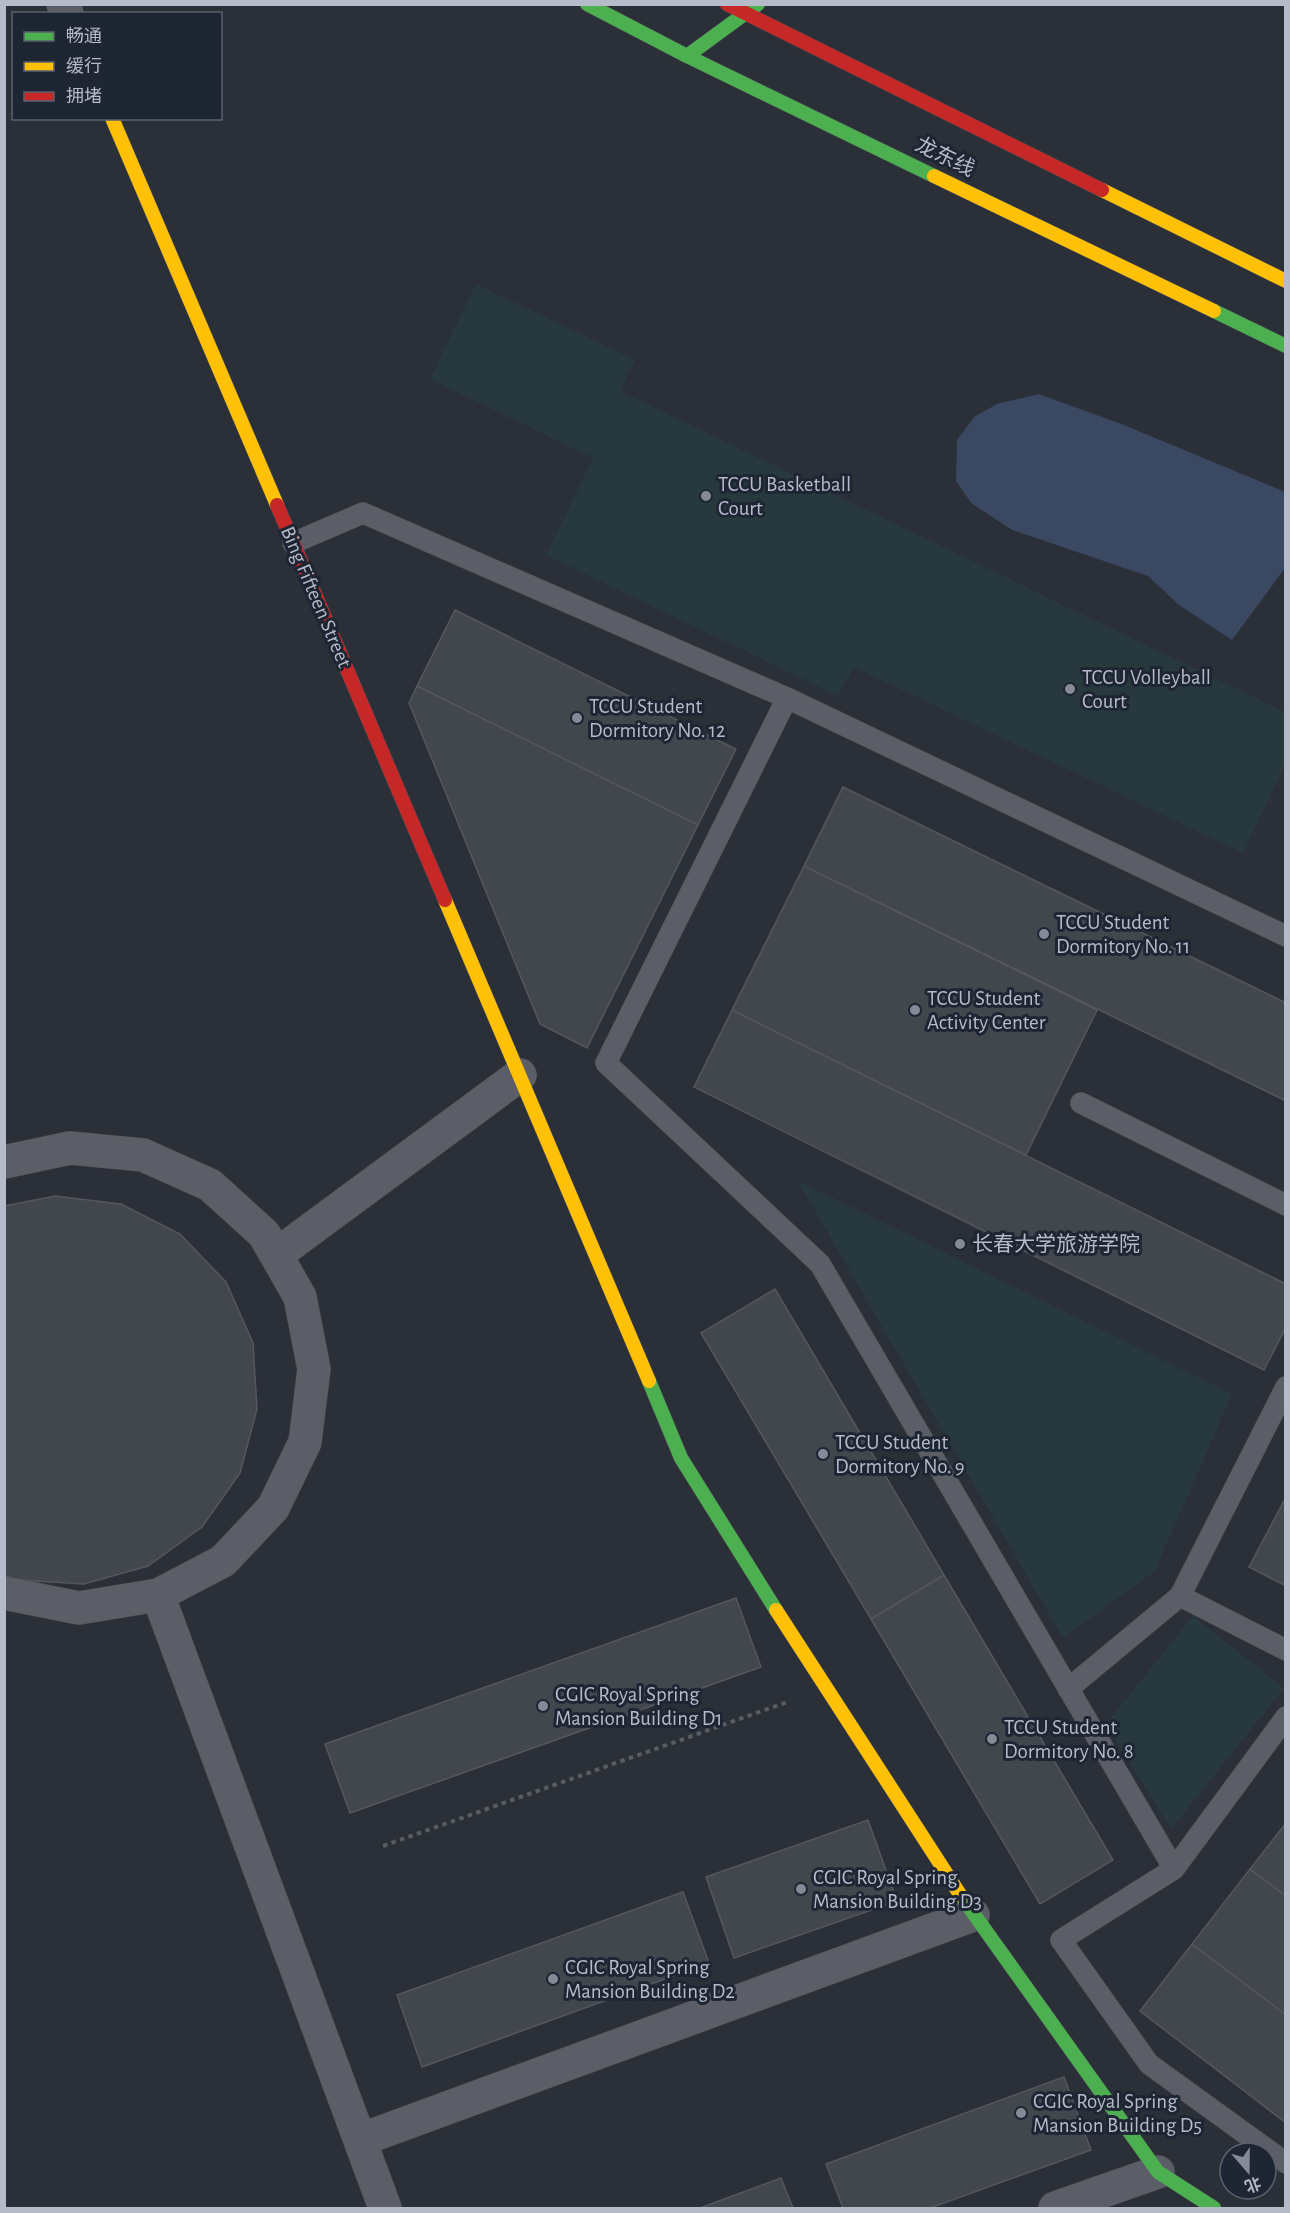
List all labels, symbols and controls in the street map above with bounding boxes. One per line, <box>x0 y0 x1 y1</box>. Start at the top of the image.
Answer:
legend <box>12 12 222 120</box>
text: 畅通 <box>66 26 102 46</box>
text: 缓行 <box>66 56 102 76</box>
text: 拥堵 <box>66 86 102 106</box>
street label: 龙东线 <box>912 133 978 180</box>
place label: TCCU Basketball Court <box>718 474 851 519</box>
marker: TCCU Basketball Court <box>699 489 713 503</box>
street label: Bing Fifteen Street <box>277 523 355 671</box>
place label: TCCU Volleyball Court <box>1082 667 1211 712</box>
marker: TCCU Volleyball Court <box>1063 682 1077 696</box>
place label: TCCU Student Dormitory No. 12 <box>589 696 726 741</box>
marker: TCCU Student Dormitory No. 12 <box>570 711 584 725</box>
place label: TCCU Student Dormitory No. 11 <box>1056 912 1190 957</box>
marker: TCCU Student Dormitory No. 11 <box>1037 927 1051 941</box>
place label: TCCU Student Activity Center <box>927 988 1046 1033</box>
marker: TCCU Student Activity Center <box>908 1003 922 1017</box>
place label: 长春大学旅游学院 <box>972 1233 1140 1255</box>
marker: 长春大学旅游学院 <box>953 1237 967 1251</box>
place label: TCCU Student Dormitory No. 9 <box>835 1432 965 1477</box>
marker: TCCU Student Dormitory No. 9 <box>816 1447 830 1461</box>
place label: CGIC Royal Spring Mansion Building D1 <box>555 1684 722 1729</box>
marker: CGIC Royal Spring Mansion Building D1 <box>536 1699 550 1713</box>
place label: TCCU Student Dormitory No. 8 <box>1004 1717 1134 1762</box>
marker: TCCU Student Dormitory No. 8 <box>985 1732 999 1746</box>
place label: CGIC Royal Spring Mansion Building D3 <box>813 1867 982 1912</box>
marker: CGIC Royal Spring Mansion Building D3 <box>794 1882 808 1896</box>
place label: CGIC Royal Spring Mansion Building D2 <box>565 1957 735 2002</box>
marker: CGIC Royal Spring Mansion Building D2 <box>546 1972 560 1986</box>
place label: CGIC Royal Spring Mansion Building D5 <box>1033 2091 1202 2136</box>
marker: CGIC Royal Spring Mansion Building D5 <box>1014 2106 1028 2120</box>
north arrow <box>1218 2141 1278 2201</box>
text: 北 <box>1243 2174 1263 2195</box>

